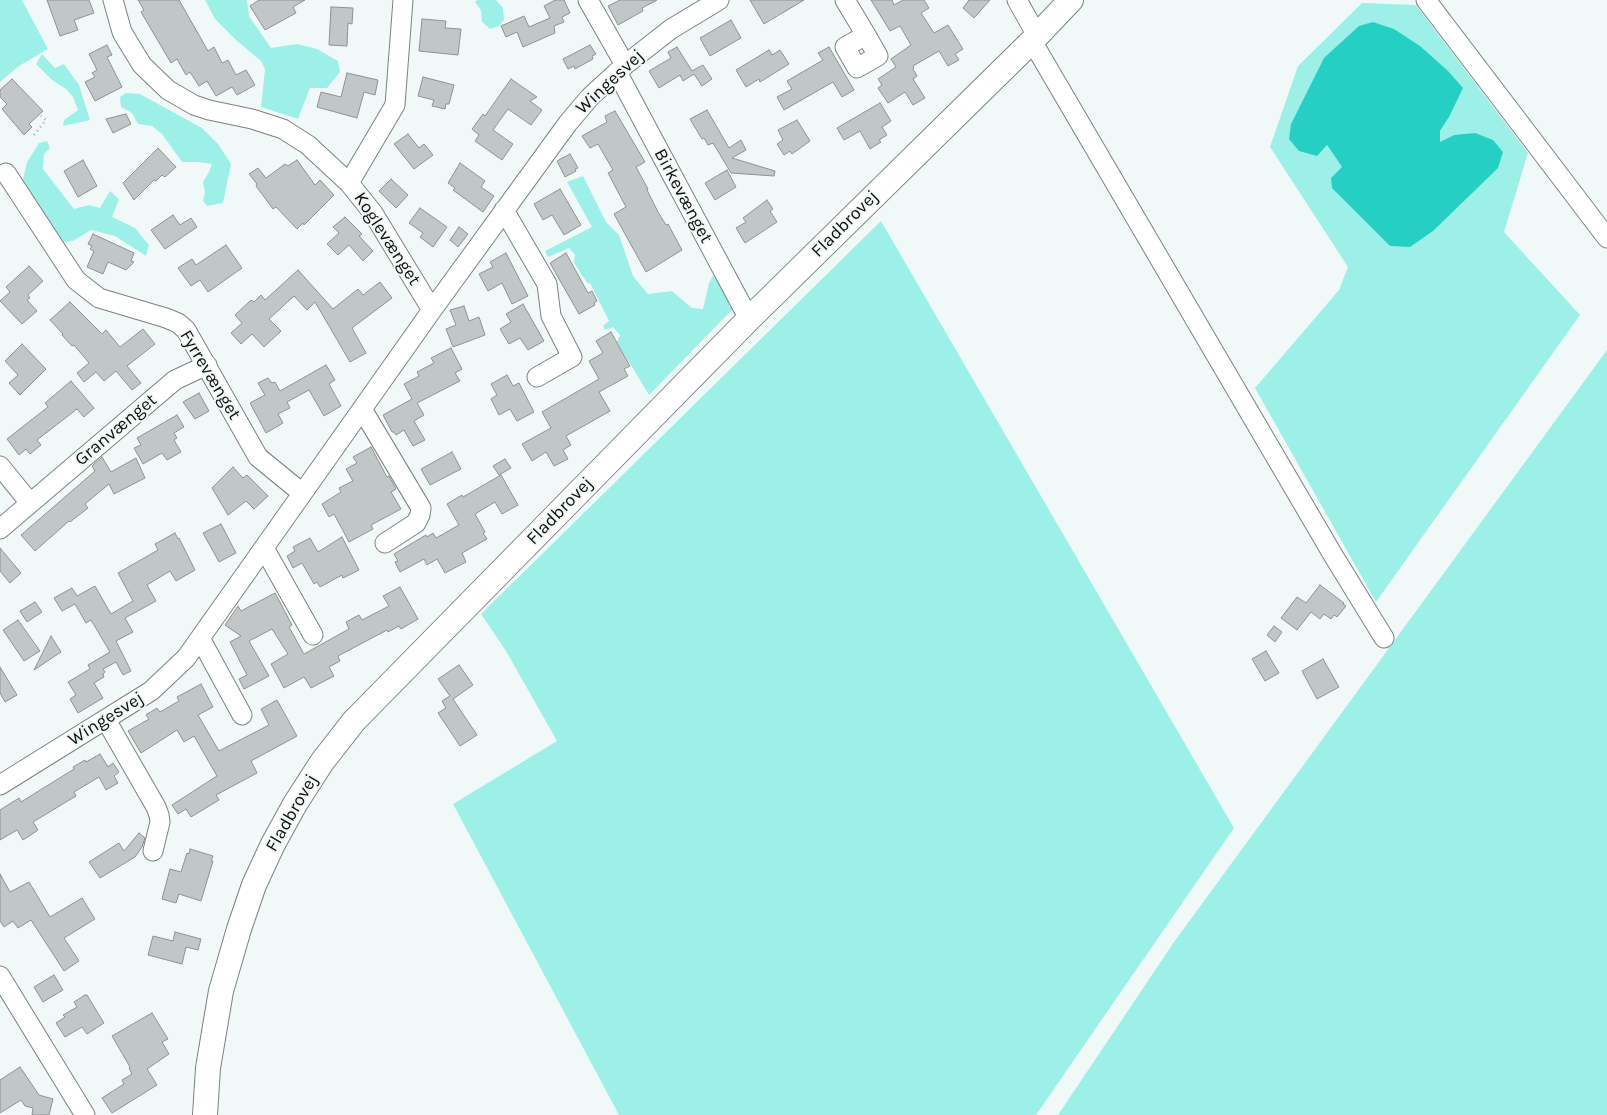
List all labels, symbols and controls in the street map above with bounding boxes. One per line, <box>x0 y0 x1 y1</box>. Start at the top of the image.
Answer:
street label: Wingesvej <box>572 45 648 119</box>
street label: Birkevænget <box>649 145 717 247</box>
street label: Fladbrovej <box>807 186 883 262</box>
street label: Koglevænget <box>349 188 425 290</box>
street label: Fyrrevænget <box>175 326 245 424</box>
street label: Granvænget <box>71 390 161 470</box>
street label: Fladbrovej <box>522 473 598 549</box>
street label: Wingesvej <box>64 687 148 751</box>
street label: Fladbrovej <box>261 770 323 856</box>

